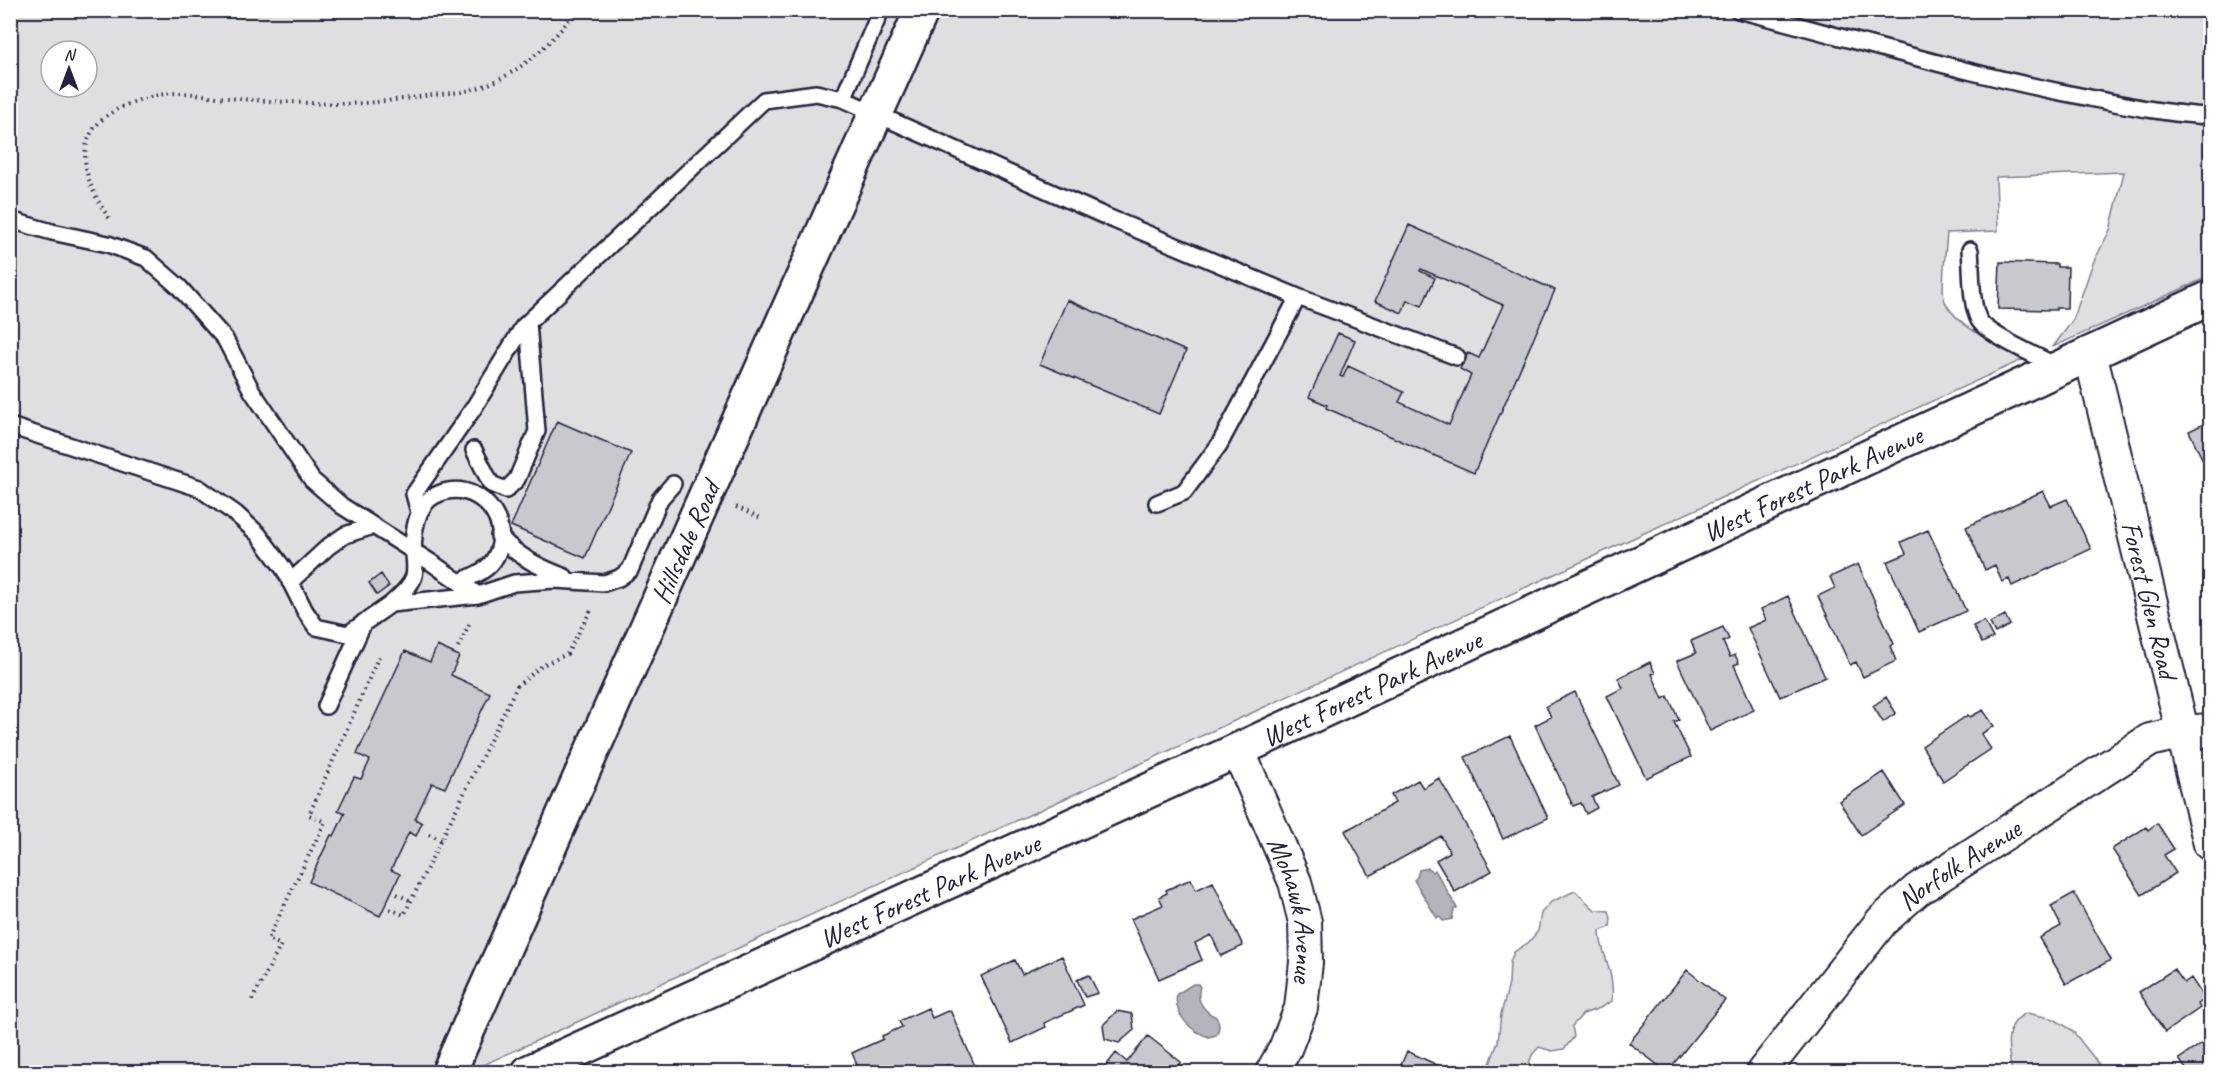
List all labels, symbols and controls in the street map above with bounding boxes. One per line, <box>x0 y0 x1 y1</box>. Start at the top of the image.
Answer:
north arrow <box>39 39 99 99</box>
text: N <box>64 45 77 65</box>
street label: West Forest Park Avenue <box>1697 416 1929 549</box>
street label: Hillsdale Road <box>643 472 729 609</box>
street label: Forest Glen Road <box>2114 518 2187 686</box>
street label: West Forest Park Avenue <box>1256 621 1489 754</box>
street label: Norfolk Avenue <box>1889 810 2029 917</box>
street label: West Forest Park Avenue <box>814 824 1047 955</box>
street label: Mohawk Avenue <box>1260 831 1324 987</box>

